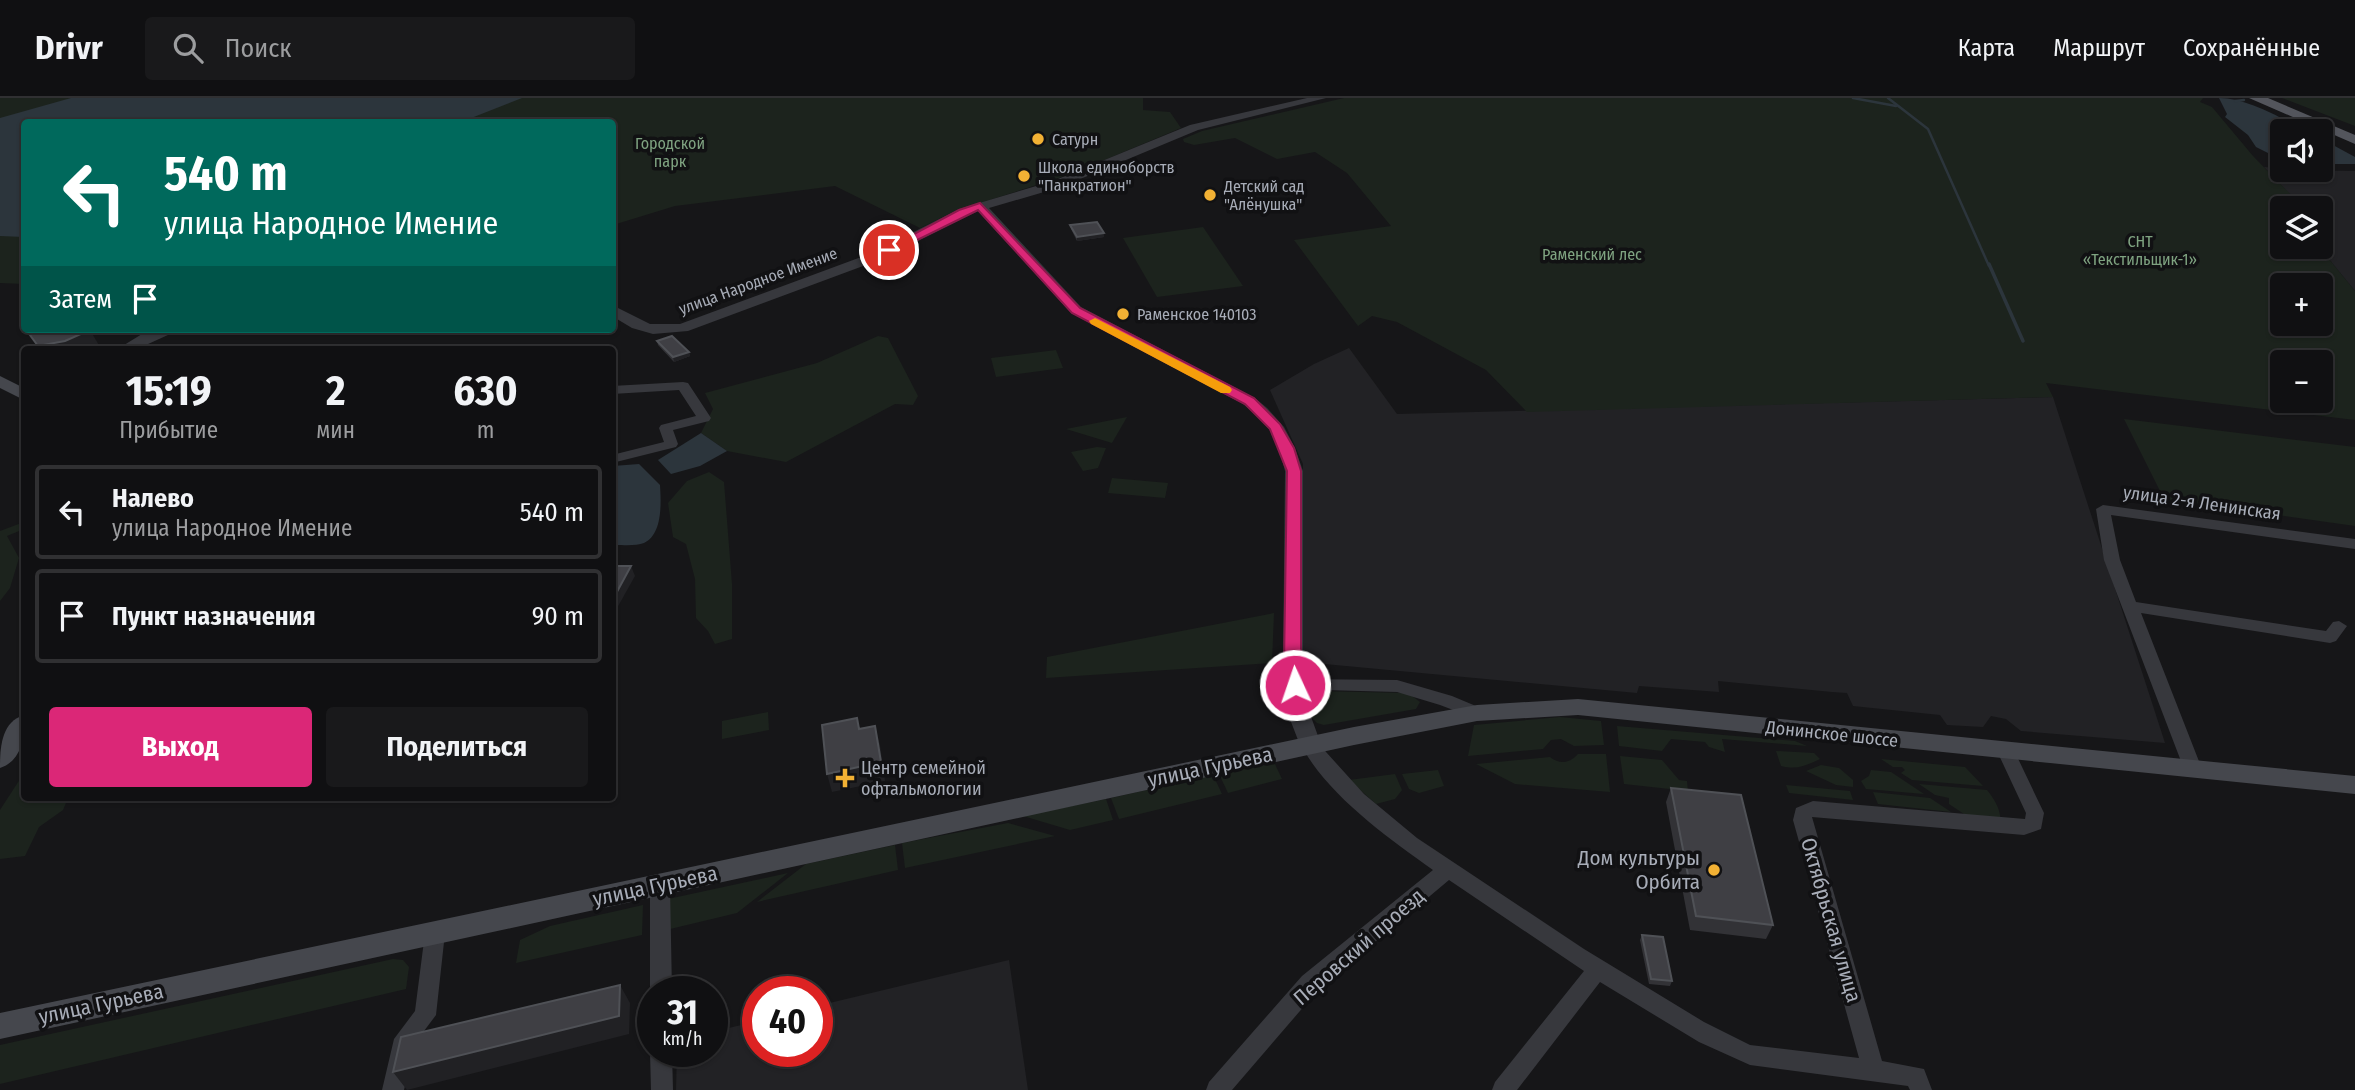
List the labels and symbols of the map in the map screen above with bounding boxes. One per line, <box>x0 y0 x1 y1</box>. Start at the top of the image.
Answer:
place label: Сатурн <box>1052 130 1098 149</box>
marker: Сатурн <box>1030 131 1046 147</box>
park label: Городской парк <box>635 134 705 171</box>
place label: Школа единоборств "Панкратион" <box>1038 158 1175 195</box>
marker: Школа единоборств "Панкратион" <box>1016 168 1032 184</box>
place label: Детский сад "Алёнушка" <box>1223 177 1304 214</box>
marker: Детский сад "Алёнушка" <box>1202 187 1218 203</box>
pin <box>859 220 919 280</box>
park label: СНТ «Текстильщик-1» <box>2083 232 2197 269</box>
street label: улица Народное Имение <box>676 243 840 319</box>
park label: Раменский лес <box>1542 245 1642 264</box>
place label: Раменское 140103 <box>1137 305 1256 324</box>
marker: Раменское 140103 <box>1115 306 1131 322</box>
street label: улица 2-я Ленинская <box>2122 481 2282 525</box>
position arrow <box>1258 648 1332 722</box>
street label: Донинское шоссе <box>1764 716 1899 752</box>
street label: улица Гурьева <box>1145 741 1275 793</box>
place label: Центр семейной офтальмологии <box>861 757 986 800</box>
marker: Центр семейной офтальмологии <box>835 768 855 788</box>
street label: Октябрьская улица <box>1795 835 1867 1005</box>
place label: Дом культуры Орбита <box>1577 845 1700 895</box>
street label: улица Гурьева <box>590 860 720 912</box>
marker: Дом культуры Орбита <box>1706 862 1722 878</box>
street label: Перовский проезд <box>1288 883 1430 1011</box>
speed limit sign: 40 <box>742 976 833 1067</box>
street label: улица Гурьева <box>36 978 166 1030</box>

